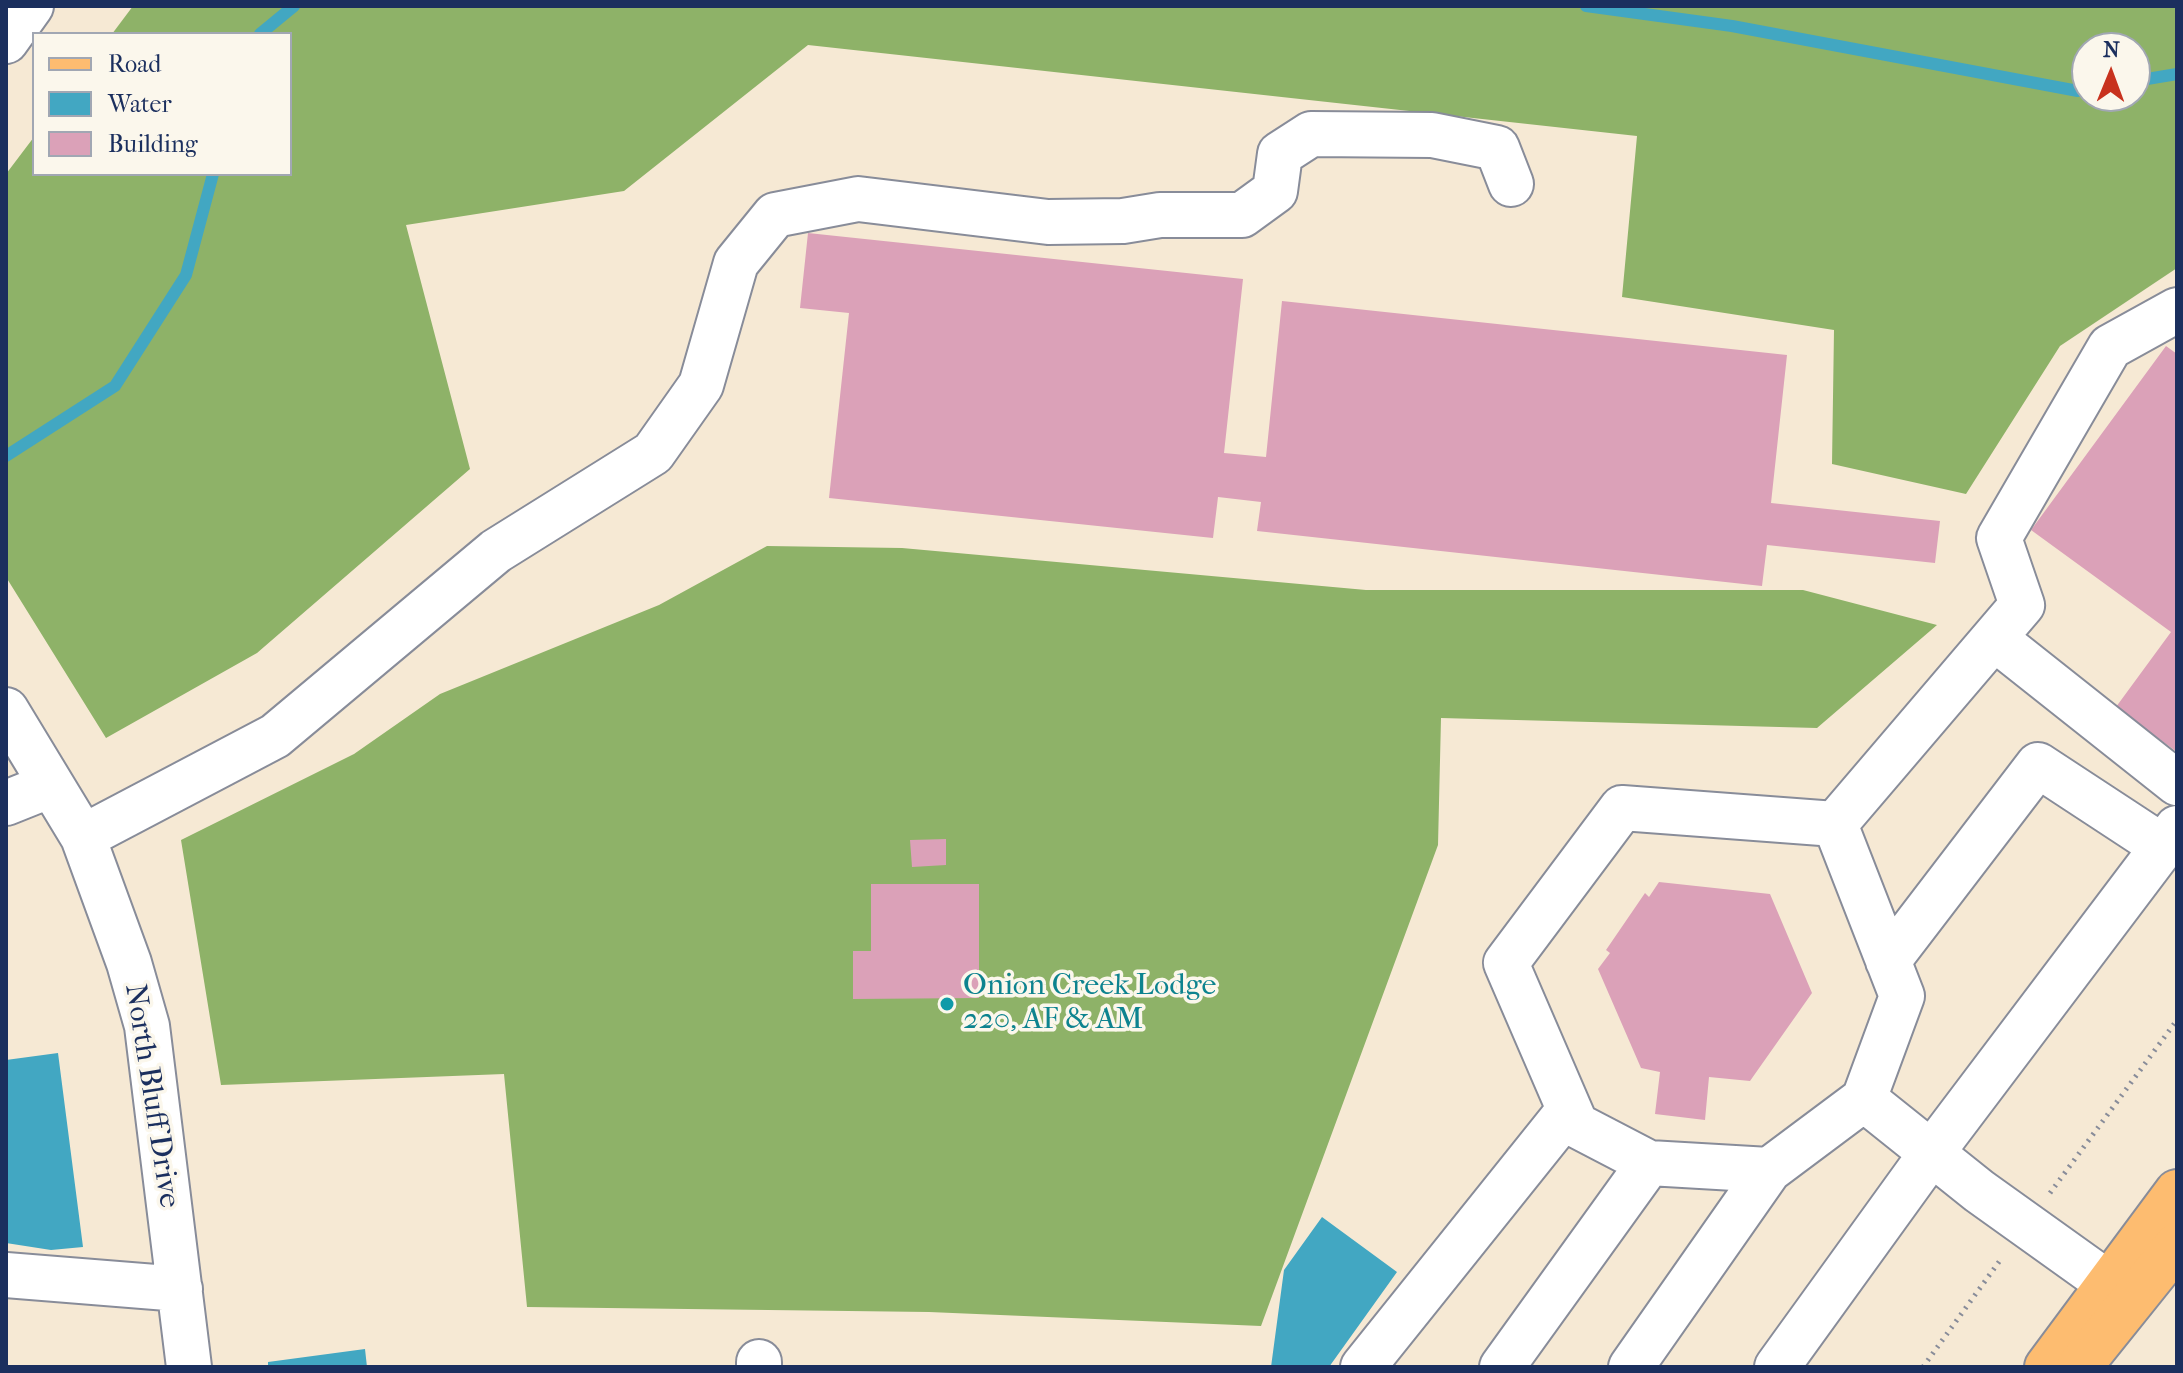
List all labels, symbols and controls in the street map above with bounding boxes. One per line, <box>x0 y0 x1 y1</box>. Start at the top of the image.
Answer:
legend <box>32 32 292 176</box>
north arrow <box>2071 32 2151 112</box>
text: N <box>2103 37 2120 63</box>
text: Road <box>108 50 161 78</box>
text: Water <box>108 90 172 118</box>
text: Building <box>108 130 198 158</box>
place label: Onion Creek Lodge 220, AF & AM <box>963 969 1216 1040</box>
street label: North Bluff Drive <box>116 982 186 1210</box>
marker: Onion Creek Lodge 220, AF & AM <box>938 995 956 1013</box>

